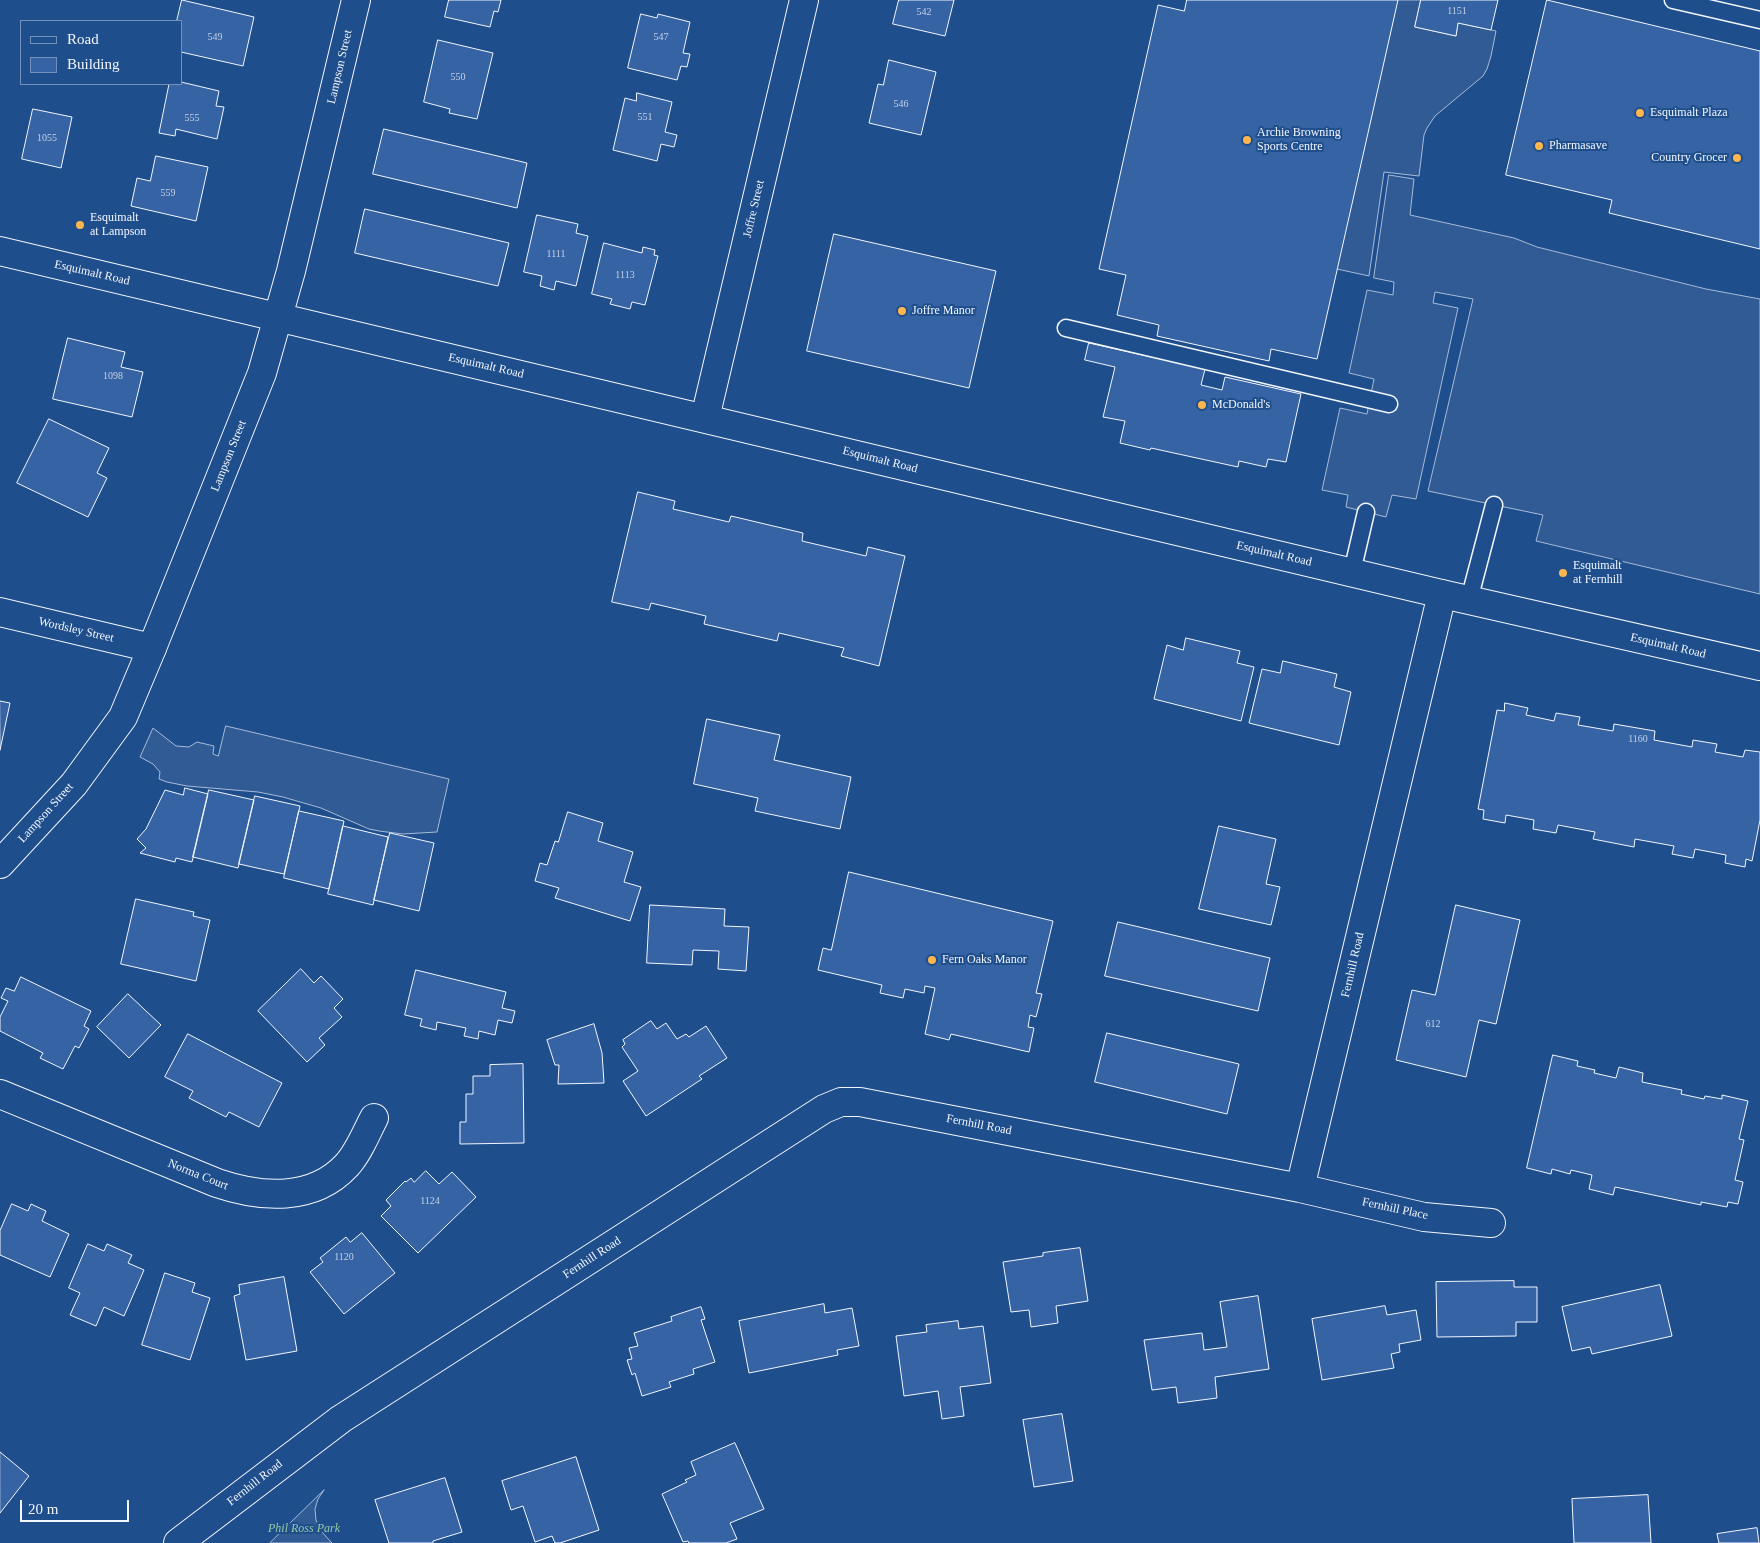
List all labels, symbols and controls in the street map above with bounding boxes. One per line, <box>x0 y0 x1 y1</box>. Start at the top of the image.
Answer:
house number: 1151 <box>1447 5 1467 17</box>
house number: 542 <box>916 6 932 18</box>
legend <box>20 20 182 85</box>
street label: Lampson Street <box>324 29 356 105</box>
text: Road <box>67 31 99 47</box>
house number: 549 <box>208 31 222 43</box>
house number: 547 <box>654 31 668 43</box>
text: Building <box>67 56 120 72</box>
house number: 550 <box>450 71 466 83</box>
house number: 546 <box>894 98 908 110</box>
place label: Esquimalt Plaza <box>1650 106 1728 120</box>
marker: Esquimalt Plaza <box>1634 107 1646 119</box>
house number: 551 <box>638 111 652 123</box>
house number: 555 <box>184 112 200 124</box>
place label: Archie Browning Sports Centre <box>1257 126 1341 154</box>
house number: 1055 <box>37 132 57 144</box>
marker: Archie Browning Sports Centre <box>1241 134 1253 146</box>
place label: Pharmasave <box>1549 139 1607 153</box>
marker: Pharmasave <box>1533 140 1545 152</box>
place label: Country Grocer <box>1651 151 1727 165</box>
marker: Country Grocer <box>1731 152 1743 164</box>
street label: Joffre Street <box>740 179 768 239</box>
house number: 559 <box>160 187 176 199</box>
place label: Esquimalt at Lampson <box>90 211 146 239</box>
marker: Esquimalt at Lampson <box>74 219 86 231</box>
house number: 1111 <box>547 248 565 260</box>
street label: Esquimalt Road <box>53 257 131 289</box>
house number: 1113 <box>615 269 635 281</box>
place label: Joffre Manor <box>912 304 975 318</box>
marker: Joffre Manor <box>896 305 908 317</box>
street label: Esquimalt Road <box>447 350 525 382</box>
house number: 1098 <box>103 370 123 382</box>
place label: McDonald's <box>1212 398 1270 412</box>
marker: McDonald's <box>1196 399 1208 411</box>
street label: Lampson Street <box>208 418 250 494</box>
street label: Esquimalt Road <box>841 444 919 476</box>
street label: Esquimalt Road <box>1235 538 1313 570</box>
place label: Esquimalt at Fernhill <box>1573 559 1623 587</box>
marker: Esquimalt at Fernhill <box>1557 567 1569 579</box>
street label: Wordsley Street <box>37 614 115 646</box>
street label: Esquimalt Road <box>1629 630 1707 662</box>
house number: 1160 <box>1628 733 1648 745</box>
street label: Lampson Street <box>15 780 77 846</box>
street label: Fernhill Road <box>1339 931 1367 999</box>
place label: Fern Oaks Manor <box>942 953 1027 967</box>
marker: Fern Oaks Manor <box>926 954 938 966</box>
house number: 612 <box>1426 1018 1440 1030</box>
street label: Fernhill Road <box>945 1112 1013 1138</box>
street label: Norma Court <box>166 1156 230 1194</box>
house number: 1124 <box>420 1195 440 1207</box>
street label: Fernhill Place <box>1361 1195 1429 1223</box>
street label: Fernhill Road <box>560 1234 624 1282</box>
house number: 1120 <box>334 1251 354 1263</box>
street label: Fernhill Road <box>224 1457 286 1509</box>
scale bar <box>22 1490 131 1522</box>
text: 20 m <box>28 1501 58 1517</box>
park label: Phil Ross Park <box>268 1522 340 1536</box>

